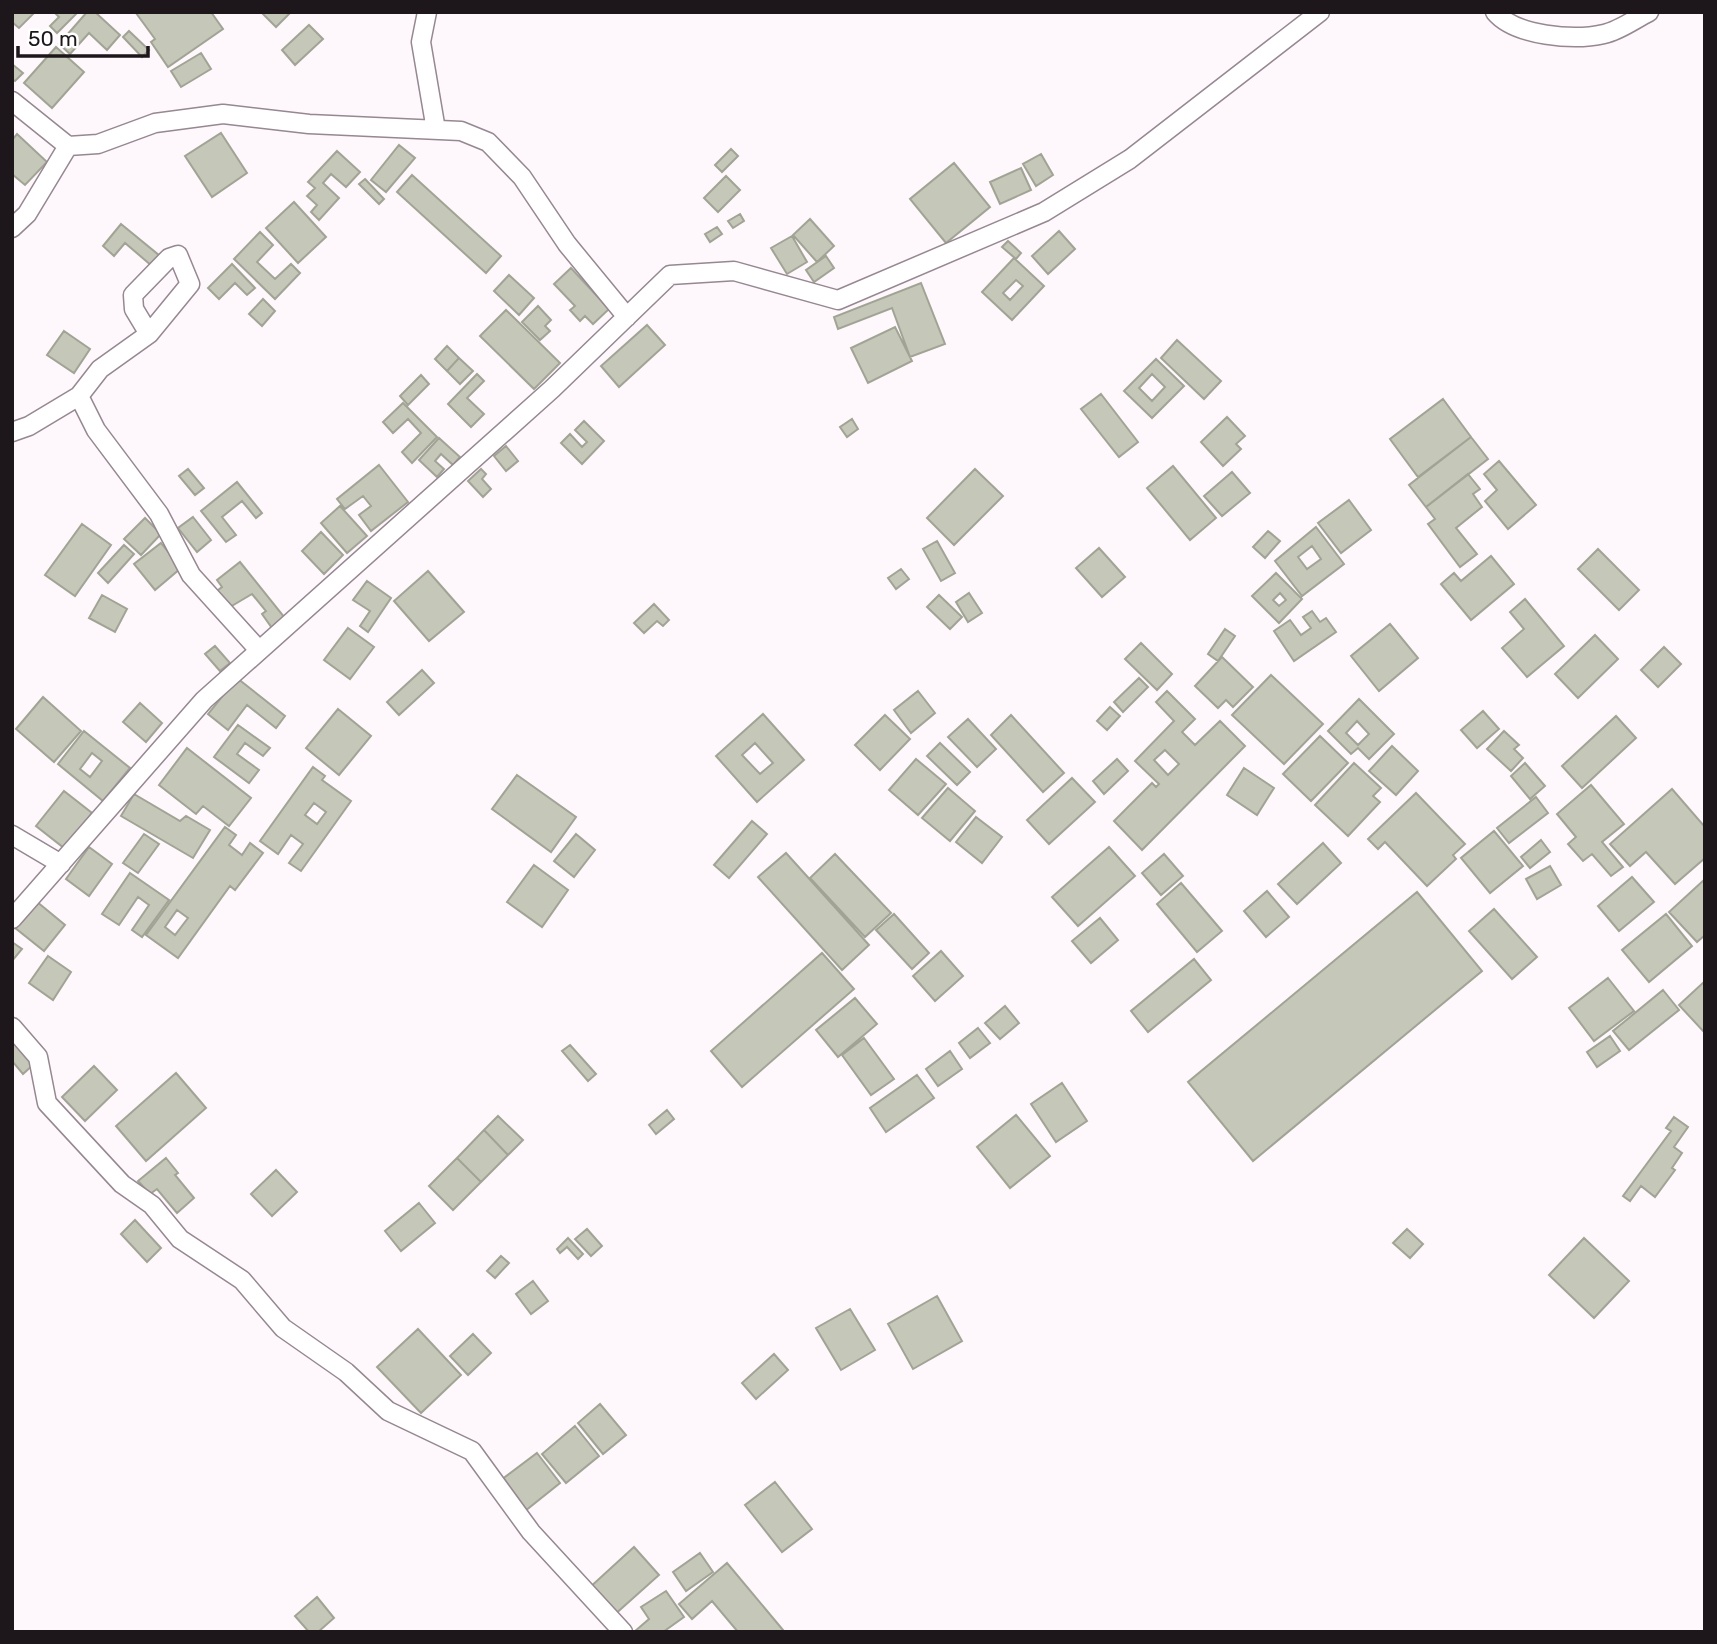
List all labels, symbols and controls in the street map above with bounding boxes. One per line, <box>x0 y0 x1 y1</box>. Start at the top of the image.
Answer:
scale bar <box>18 14 147 58</box>
text: 50 m <box>28 26 78 51</box>

